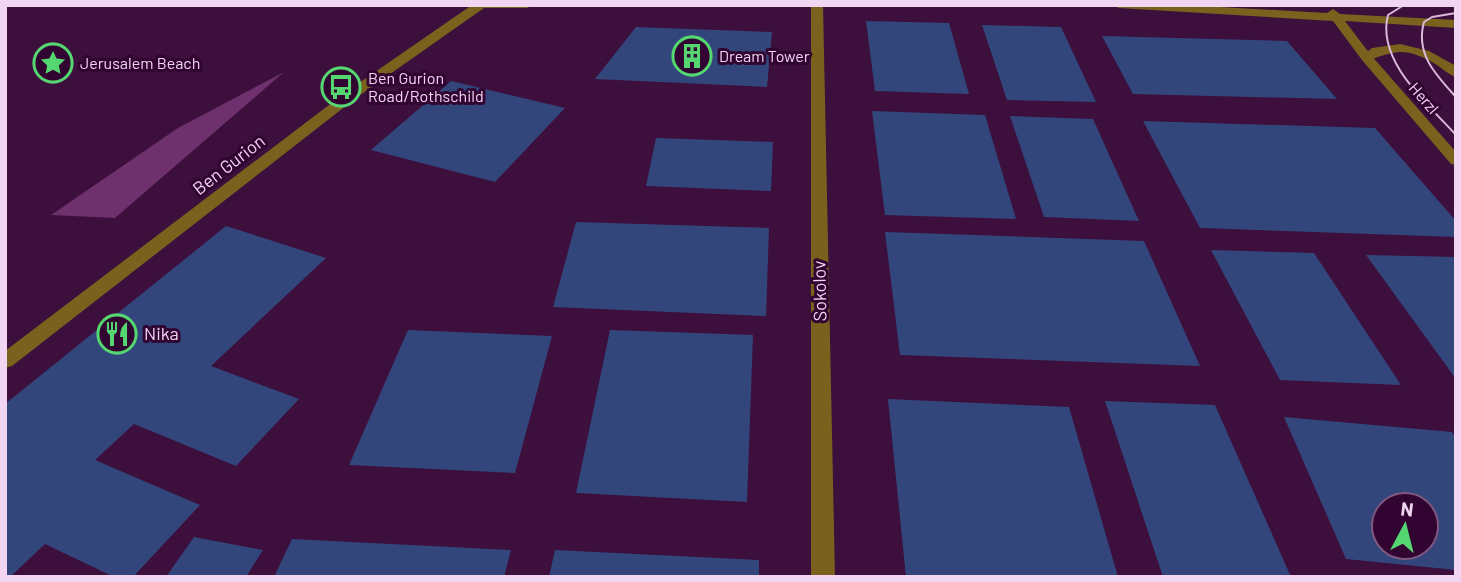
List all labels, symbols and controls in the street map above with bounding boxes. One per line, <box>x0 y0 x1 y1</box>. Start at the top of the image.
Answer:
building icon: Dream Tower <box>671 35 713 77</box>
place icon: Jerusalem Beach <box>32 42 74 84</box>
place label: Dream Tower <box>719 46 810 65</box>
place label: Jerusalem Beach <box>80 53 200 72</box>
bus stop icon: Ben Gurion Road/Rothschild <box>320 66 362 108</box>
place label: Ben Gurion Road/Rothschild <box>368 68 484 105</box>
street label: Herzl <box>1406 78 1443 117</box>
street label: Ben Gurion <box>188 129 269 199</box>
street label: Sokolov <box>807 260 831 322</box>
restaurant icon: Nika <box>96 313 138 355</box>
place label: Nika <box>144 322 179 344</box>
north arrow <box>1370 491 1440 561</box>
text: N <box>1399 496 1415 521</box>

